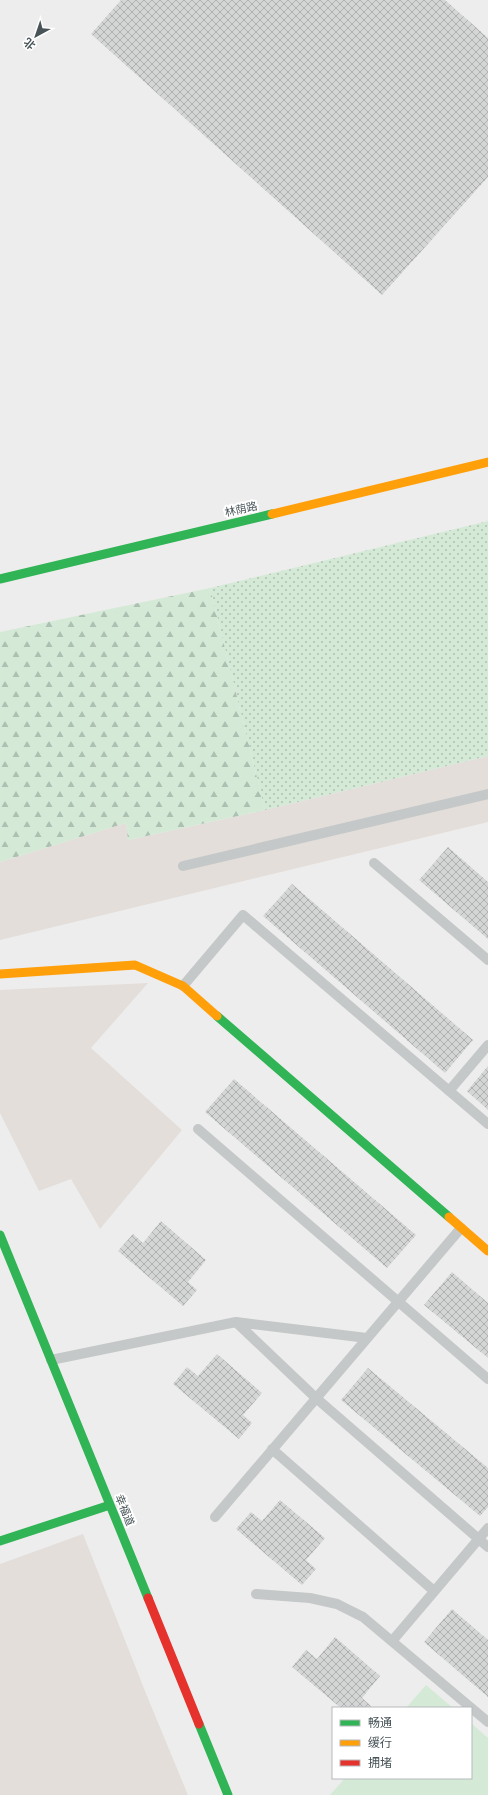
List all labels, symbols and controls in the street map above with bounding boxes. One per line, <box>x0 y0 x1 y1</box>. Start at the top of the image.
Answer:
north arrow <box>16 16 56 56</box>
text: 北 <box>21 35 38 53</box>
street label: 林荫路 <box>223 498 259 520</box>
street label: 幸福道 <box>112 1492 138 1528</box>
legend <box>332 1707 472 1779</box>
text: 畅通 <box>368 1715 392 1730</box>
text: 缓行 <box>368 1735 392 1750</box>
text: 拥堵 <box>368 1755 392 1770</box>

